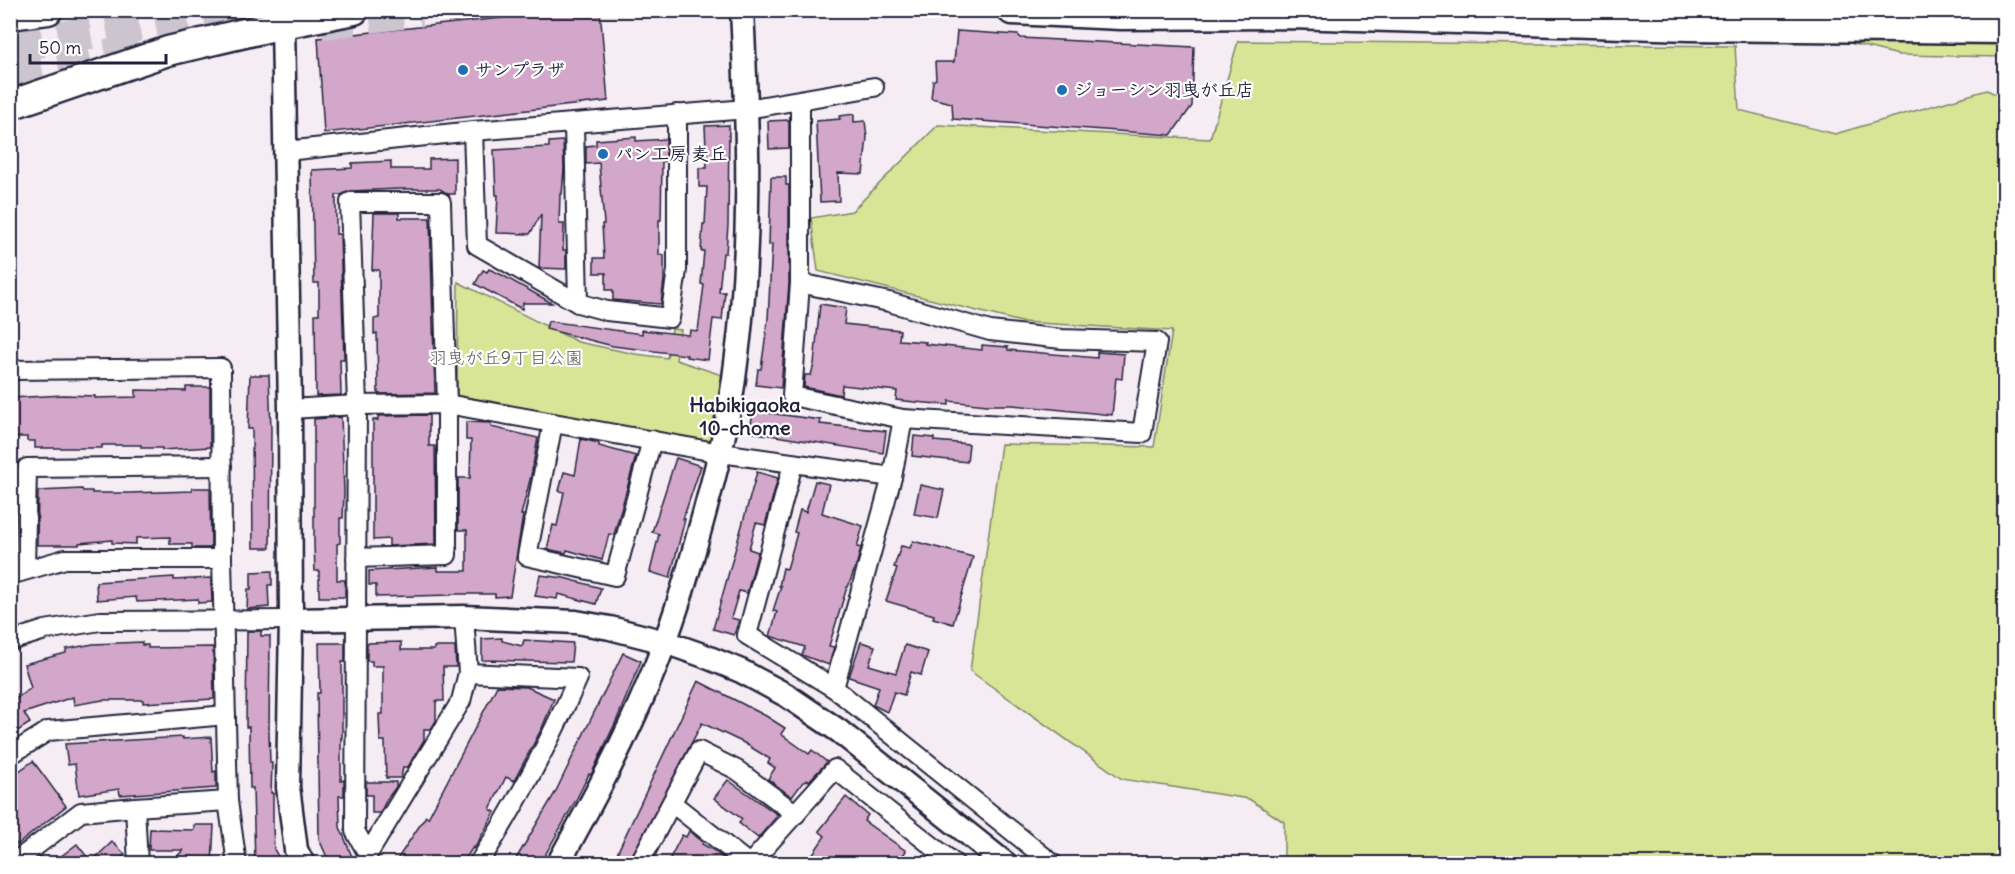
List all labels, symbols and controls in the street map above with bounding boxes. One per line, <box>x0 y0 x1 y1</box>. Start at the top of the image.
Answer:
scale bar <box>30 27 166 65</box>
text: 50 m <box>39 36 81 59</box>
place label: サンプラザ <box>475 58 565 81</box>
marker: サンプラザ <box>456 63 470 77</box>
place label: ジョーシン羽曳が丘店 <box>1074 78 1254 101</box>
marker: ジョーシン羽曳が丘店 <box>1055 83 1069 97</box>
place label: パン工房 麦丘 <box>615 142 727 165</box>
marker: パン工房 麦丘 <box>596 147 610 161</box>
park label: 羽曳が丘9丁目公園 <box>429 346 583 369</box>
district label: Habikigaoka 10-chome <box>689 392 801 440</box>

